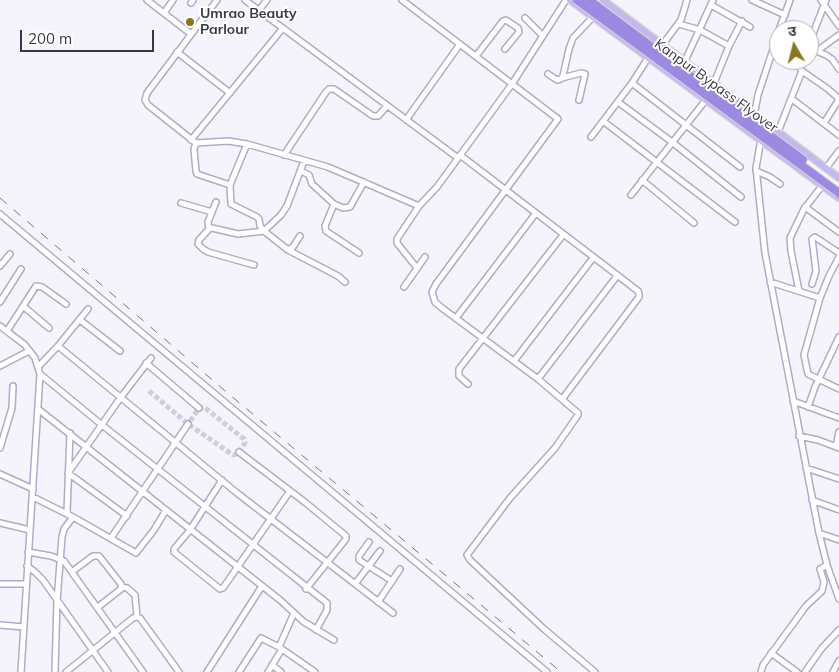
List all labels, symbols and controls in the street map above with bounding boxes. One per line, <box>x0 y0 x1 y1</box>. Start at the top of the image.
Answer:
place label: Umrao Beauty Parlour <box>200 6 297 38</box>
marker: Umrao Beauty Parlour <box>184 16 196 28</box>
scale bar <box>22 20 156 52</box>
north arrow <box>769 20 819 70</box>
text: उ <box>787 22 797 41</box>
text: 200 m <box>28 29 72 48</box>
street label: Kanpur Bypass Flyover <box>651 36 781 136</box>

